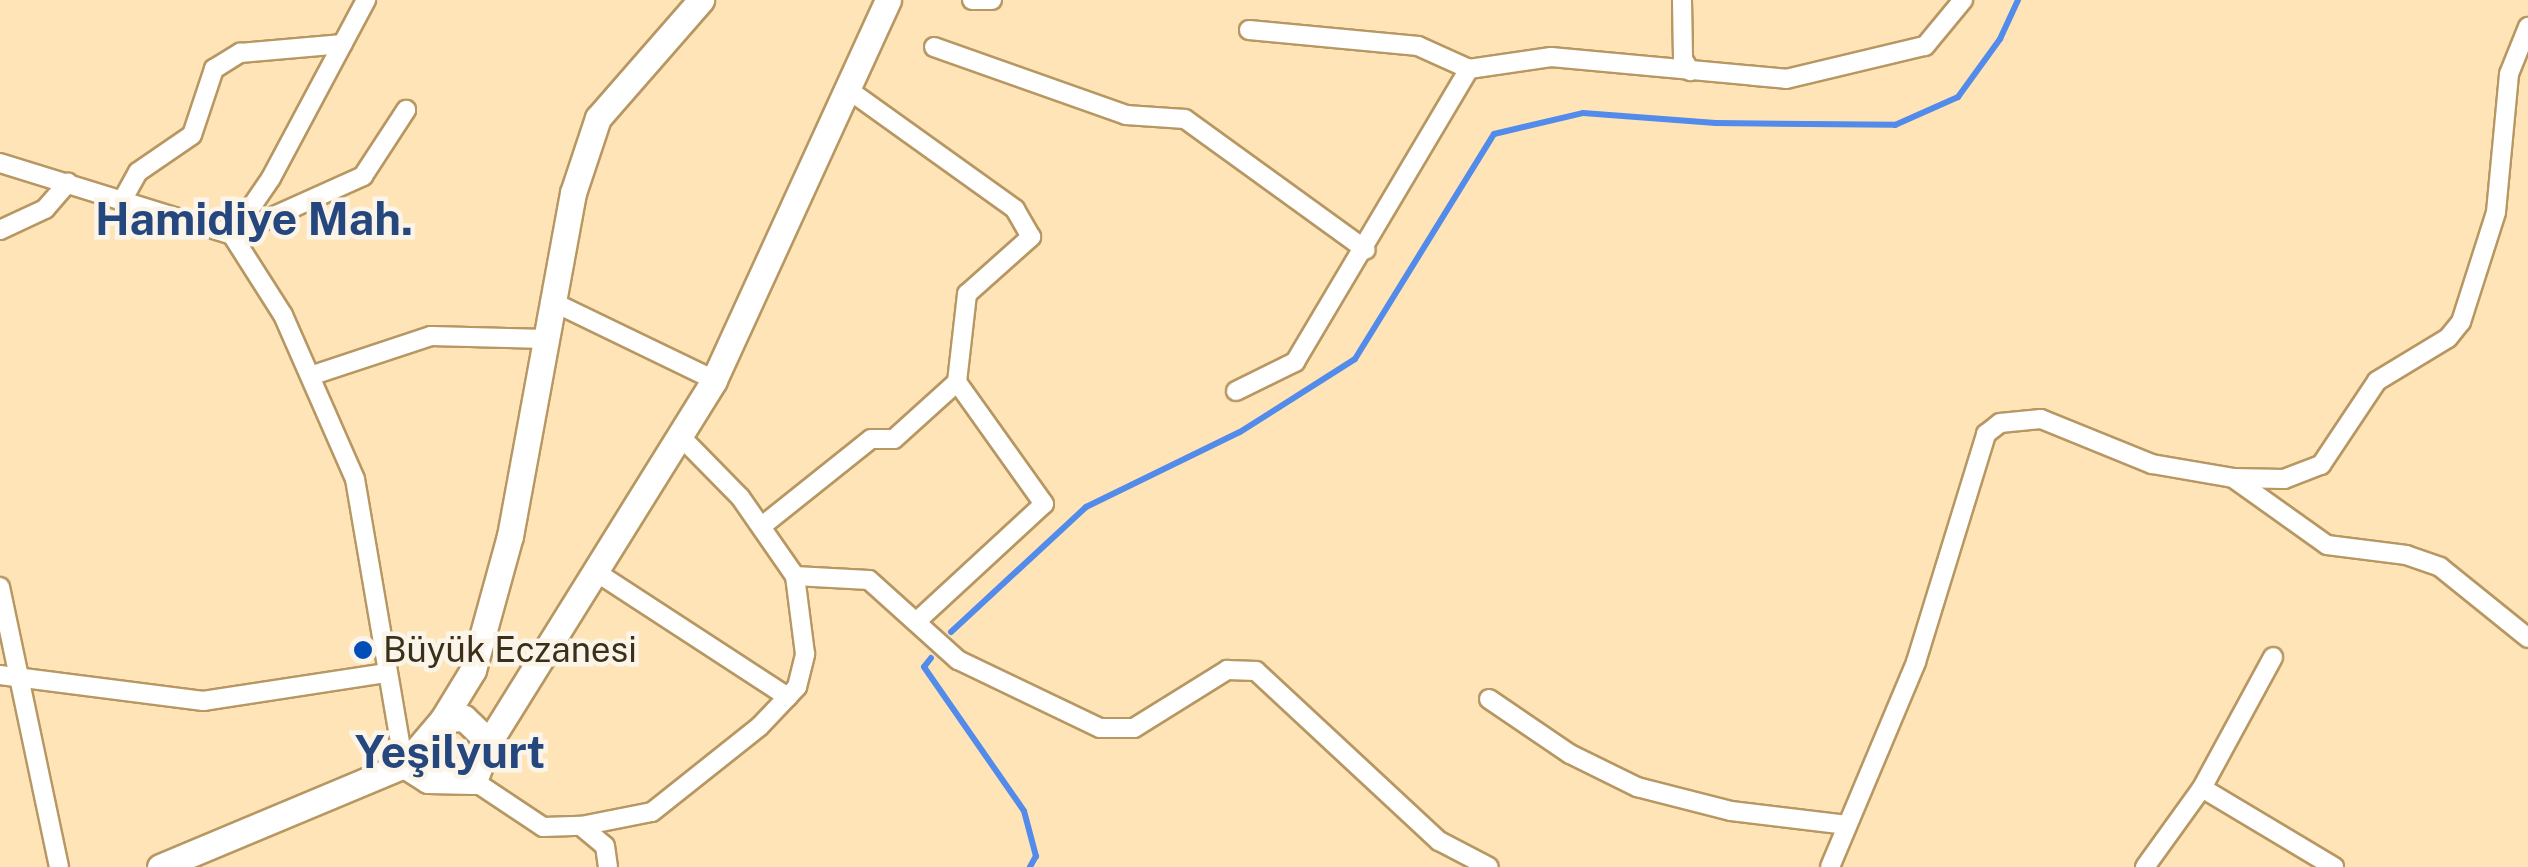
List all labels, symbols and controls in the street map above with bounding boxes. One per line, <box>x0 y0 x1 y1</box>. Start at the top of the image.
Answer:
district label: Hamidiye Mah. <box>95 192 413 246</box>
place label: Büyük Eczanesi <box>383 629 637 671</box>
marker: Büyük Eczanesi <box>352 639 374 661</box>
district label: Yeşilyurt <box>355 725 545 779</box>

